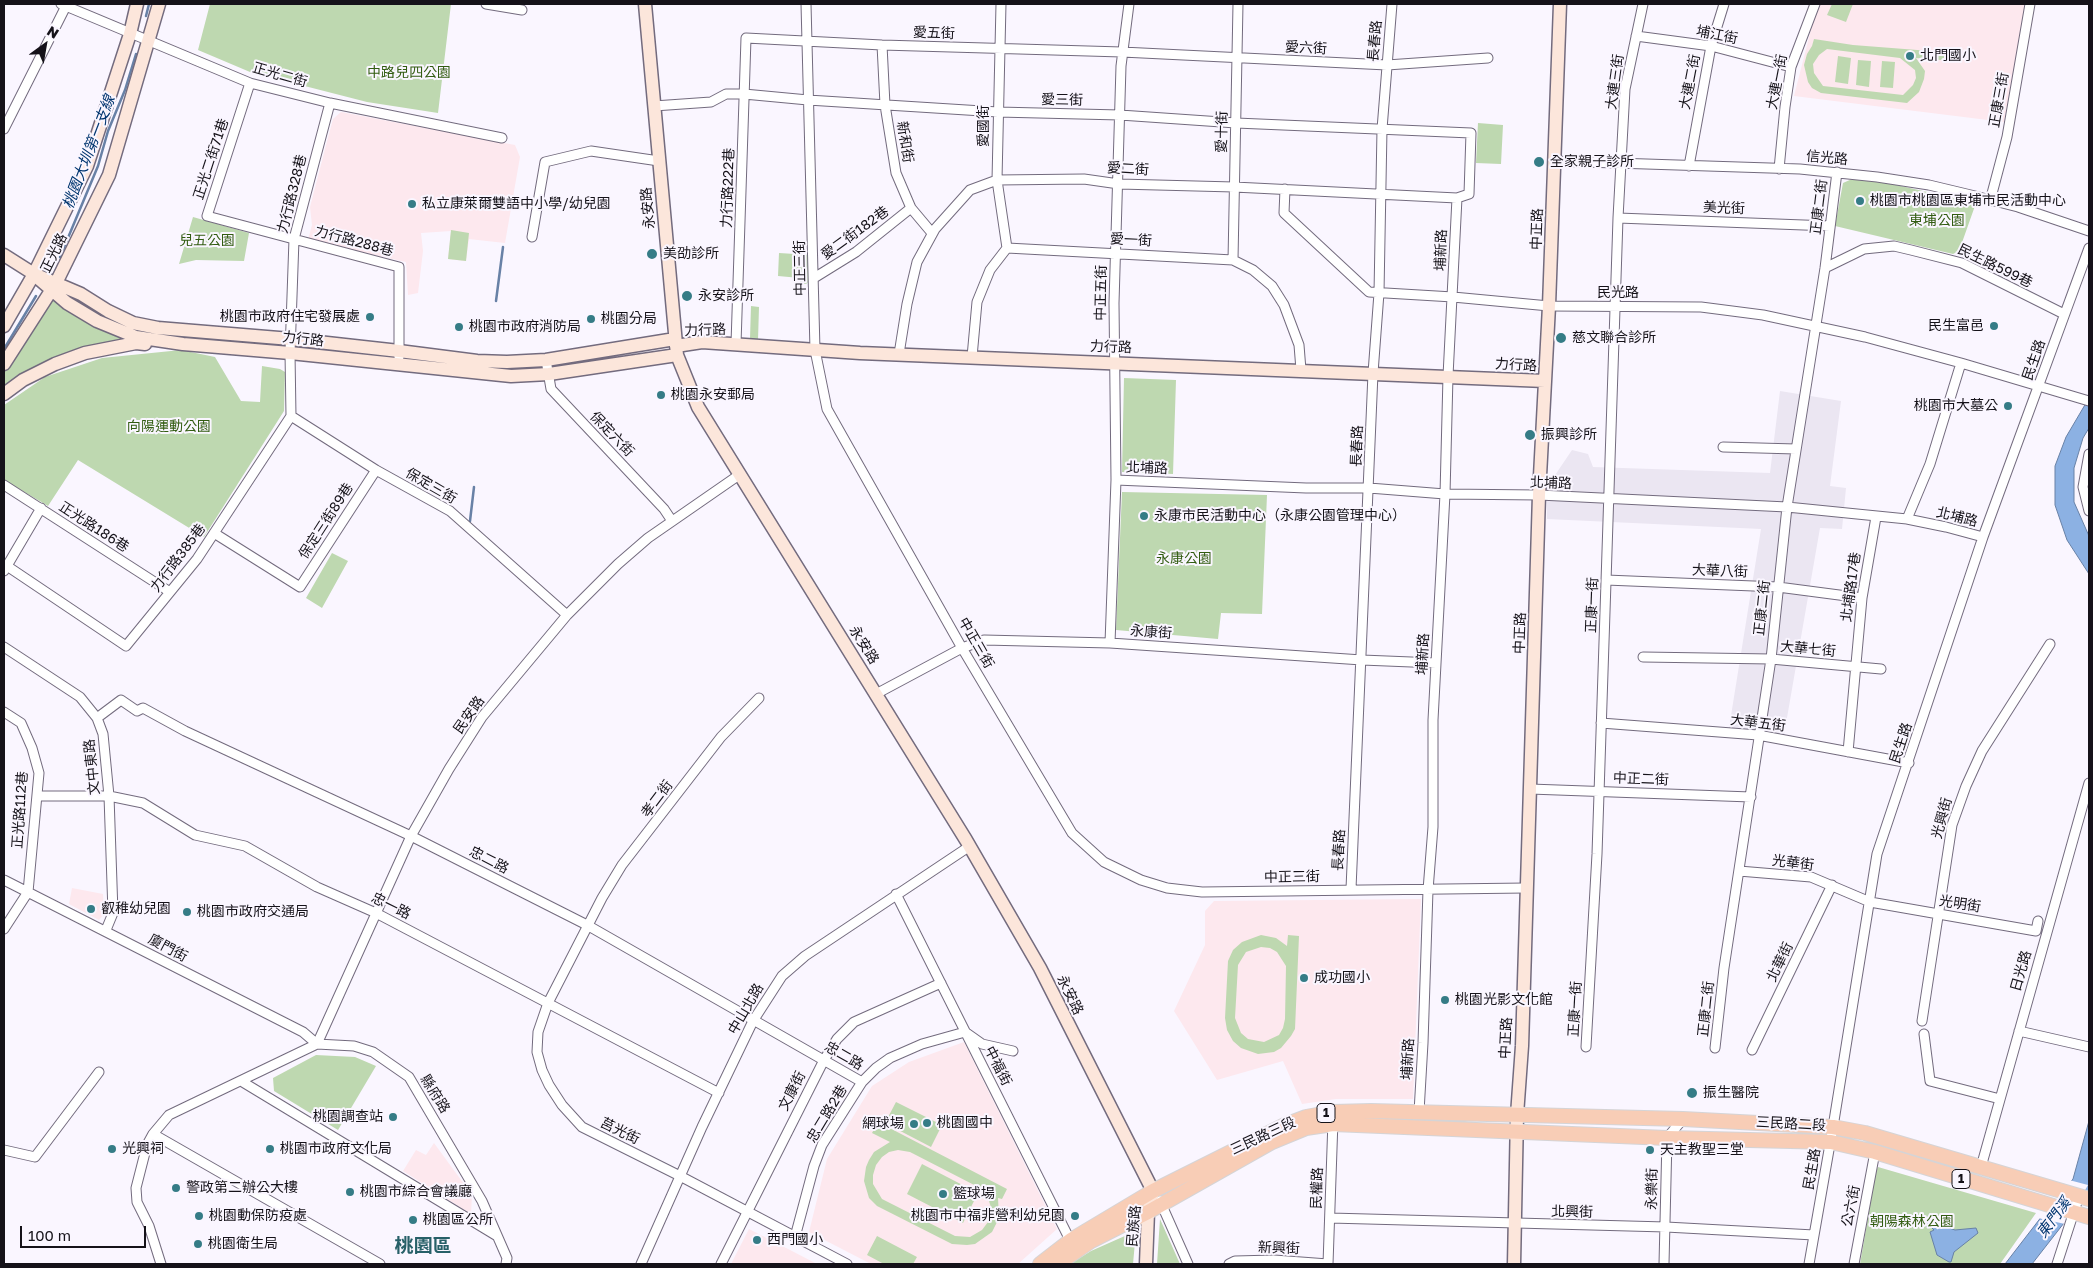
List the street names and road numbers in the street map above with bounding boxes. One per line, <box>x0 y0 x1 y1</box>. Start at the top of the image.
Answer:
street label: 長春路 <box>1365 19 1385 63</box>
street label: 埔江街 <box>1695 23 1739 47</box>
street label: 愛五街 <box>913 24 955 42</box>
street label: 愛六街 <box>1285 39 1327 57</box>
street label: 大連三街 <box>1603 53 1627 111</box>
street label: 大連二街 <box>1676 53 1704 111</box>
street label: 大連一街 <box>1763 53 1791 111</box>
street label: 正光二街 <box>251 59 309 91</box>
street label: 正康三街 <box>1986 71 2012 129</box>
street label: 愛三街 <box>1041 91 1083 109</box>
street label: 愛國街 <box>976 105 992 147</box>
street label: 愛十街 <box>1213 111 1231 153</box>
street label: 正光二街71巷 <box>190 116 232 202</box>
street label: 新和街 <box>893 120 917 164</box>
street label: 力行路222巷 <box>718 148 738 228</box>
street label: 信光路 <box>1805 148 1849 168</box>
street label: 力行路328巷 <box>274 153 310 235</box>
street label: 愛二街 <box>1107 160 1149 178</box>
street label: 正康二街 <box>1807 178 1831 236</box>
street label: 永安路 <box>638 186 658 230</box>
street label: 美光街 <box>1703 199 1745 217</box>
street label: 愛二街182巷 <box>818 203 892 263</box>
street label: 中正路 <box>1528 208 1546 250</box>
street label: 力行路288巷 <box>313 222 395 260</box>
street label: 埔新路 <box>1432 229 1450 271</box>
street label: 正光路 <box>37 230 71 276</box>
street label: 愛一街 <box>1110 231 1152 249</box>
street label: 中正三街 <box>791 240 809 296</box>
street label: 民生路599巷 <box>1955 241 2035 291</box>
street label: 中正五街 <box>1092 265 1110 321</box>
street label: 民光路 <box>1597 285 1639 301</box>
street label: 力行路 <box>684 321 726 339</box>
street label: 力行路 <box>281 328 325 350</box>
street label: 民生路 <box>2019 337 2049 383</box>
street label: 力行路 <box>1090 338 1132 356</box>
street label: 力行路 <box>1495 356 1537 374</box>
street label: 保定六街 <box>587 408 637 460</box>
street label: 長春路 <box>1348 425 1366 467</box>
street label: 北埔路 <box>1126 459 1168 477</box>
street label: 保定三街 <box>403 465 459 507</box>
street label: 北埔路 <box>1530 474 1572 492</box>
street label: 保定三街89巷 <box>295 480 357 562</box>
street label: 正光路186巷 <box>56 498 132 556</box>
street label: 北埔路 <box>1935 504 1979 530</box>
street label: 力行路385巷 <box>147 521 209 595</box>
street label: 北埔路17巷 <box>1838 551 1864 623</box>
street label: 大華八街 <box>1692 562 1748 580</box>
street label: 正康一街 <box>1583 577 1601 633</box>
street label: 正康二街 <box>1751 579 1773 637</box>
street label: 中正路 <box>1511 612 1529 654</box>
street label: 中正三街 <box>955 615 997 671</box>
street label: 永康街 <box>1129 622 1173 642</box>
street label: 永安路 <box>846 623 882 667</box>
street label: 埔新路 <box>1414 633 1432 675</box>
street label: 大華七街 <box>1779 638 1837 660</box>
street label: 民安路 <box>450 693 488 737</box>
street label: 大華五街 <box>1729 711 1787 735</box>
street label: 民生路 <box>1887 720 1915 766</box>
street label: 文中東路 <box>81 738 103 796</box>
street label: 中正二街 <box>1613 770 1669 788</box>
street label: 正光路112巷 <box>9 771 31 849</box>
street label: 孝二街 <box>638 777 676 821</box>
street label: 光興街 <box>1928 796 1956 840</box>
street label: 長春路 <box>1330 829 1348 871</box>
street label: 忠二路 <box>466 843 512 877</box>
street label: 光華街 <box>1771 852 1815 874</box>
street label: 中正三街 <box>1264 868 1320 886</box>
street label: 忠一路 <box>368 889 414 923</box>
street label: 光明街 <box>1938 892 1982 916</box>
street label: 廈門街 <box>146 931 190 965</box>
street label: 北華街 <box>1763 939 1797 985</box>
street label: 日光路 <box>2007 948 2035 994</box>
street label: 永安路 <box>1053 972 1087 1018</box>
street label: 正康二街 <box>1695 980 1717 1038</box>
street label: 中山北路 <box>725 981 767 1037</box>
street label: 正康一街 <box>1565 981 1585 1037</box>
street label: 中正路 <box>1497 1017 1515 1059</box>
street label: 忠二路 <box>822 1038 866 1074</box>
street label: 埔新路 <box>1399 1038 1417 1080</box>
street label: 中福街 <box>981 1043 1015 1089</box>
street label: 文康街 <box>775 1068 809 1114</box>
street label: 縣府路 <box>417 1072 453 1116</box>
street label: 忠二路2巷 <box>803 1082 851 1146</box>
road number: 1 <box>1317 1104 1335 1122</box>
street label: 莒光街 <box>597 1114 643 1148</box>
street label: 三民路三段 <box>1228 1114 1298 1158</box>
street label: 三民路二段 <box>1756 1114 1826 1134</box>
street label: 民生路 <box>1800 1147 1824 1191</box>
street label: 民權路 <box>1308 1167 1326 1209</box>
street label: 永樂街 <box>1643 1168 1661 1210</box>
road number: 1 <box>1952 1170 1970 1188</box>
street label: 公六街 <box>1839 1184 1863 1228</box>
street label: 北興街 <box>1551 1203 1593 1221</box>
street label: 民族路 <box>1124 1204 1144 1248</box>
street label: 新興街 <box>1258 1239 1300 1257</box>

